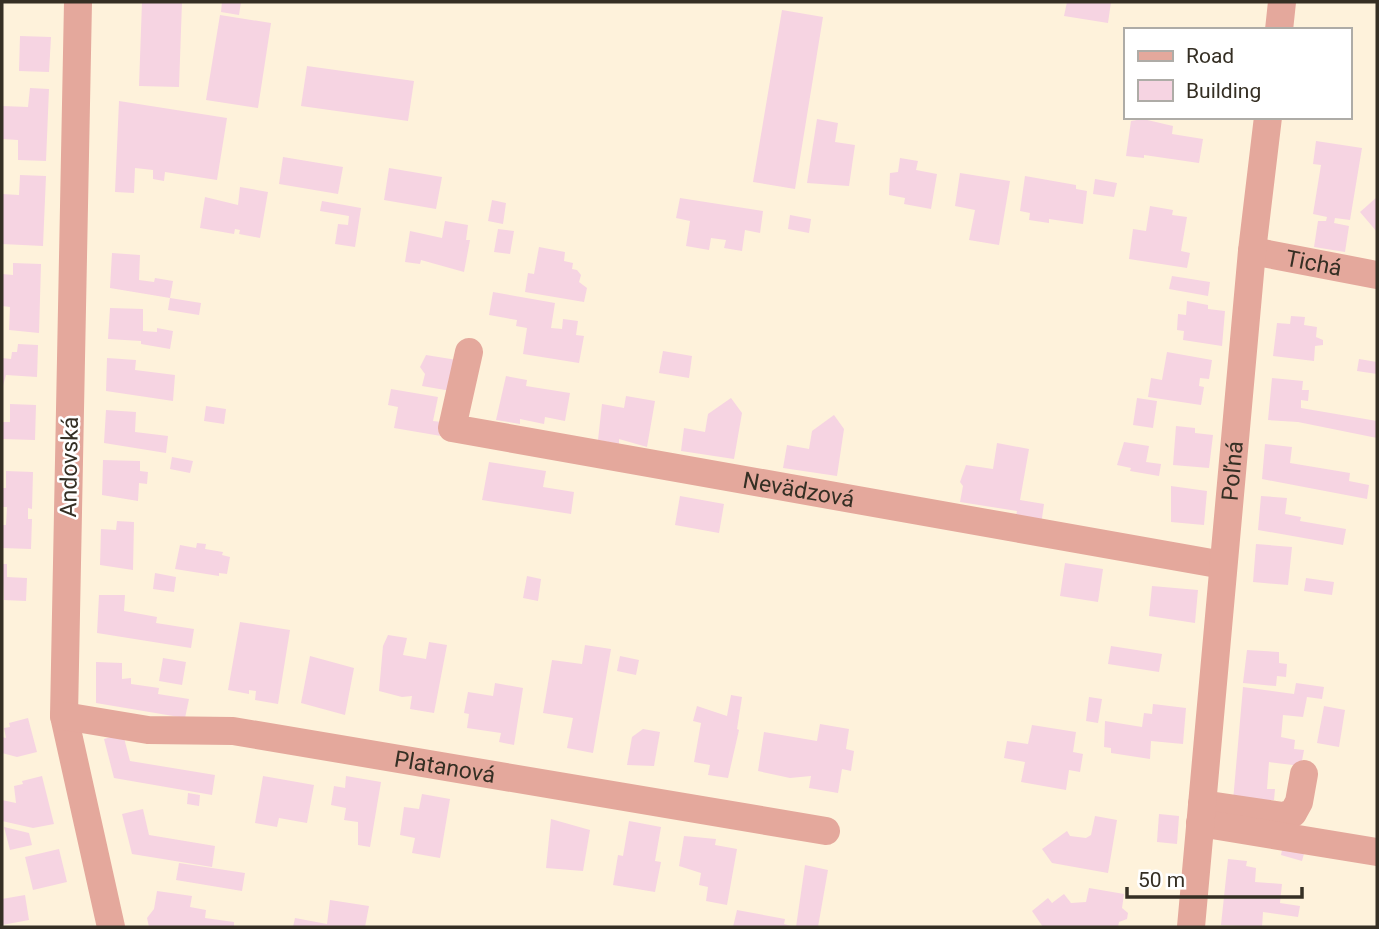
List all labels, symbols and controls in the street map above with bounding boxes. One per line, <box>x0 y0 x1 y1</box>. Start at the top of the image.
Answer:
legend <box>1124 28 1351 119</box>
text: Road <box>1186 44 1234 68</box>
text: Building <box>1186 79 1261 103</box>
street label: Tichá <box>1283 245 1344 282</box>
street label: Andovská <box>55 416 84 518</box>
street label: Poľná <box>1217 440 1249 502</box>
street label: Nevädzová <box>741 467 856 513</box>
street label: Platanová <box>392 745 497 789</box>
scale bar <box>1127 856 1302 900</box>
text: 50 m <box>1138 868 1185 892</box>

